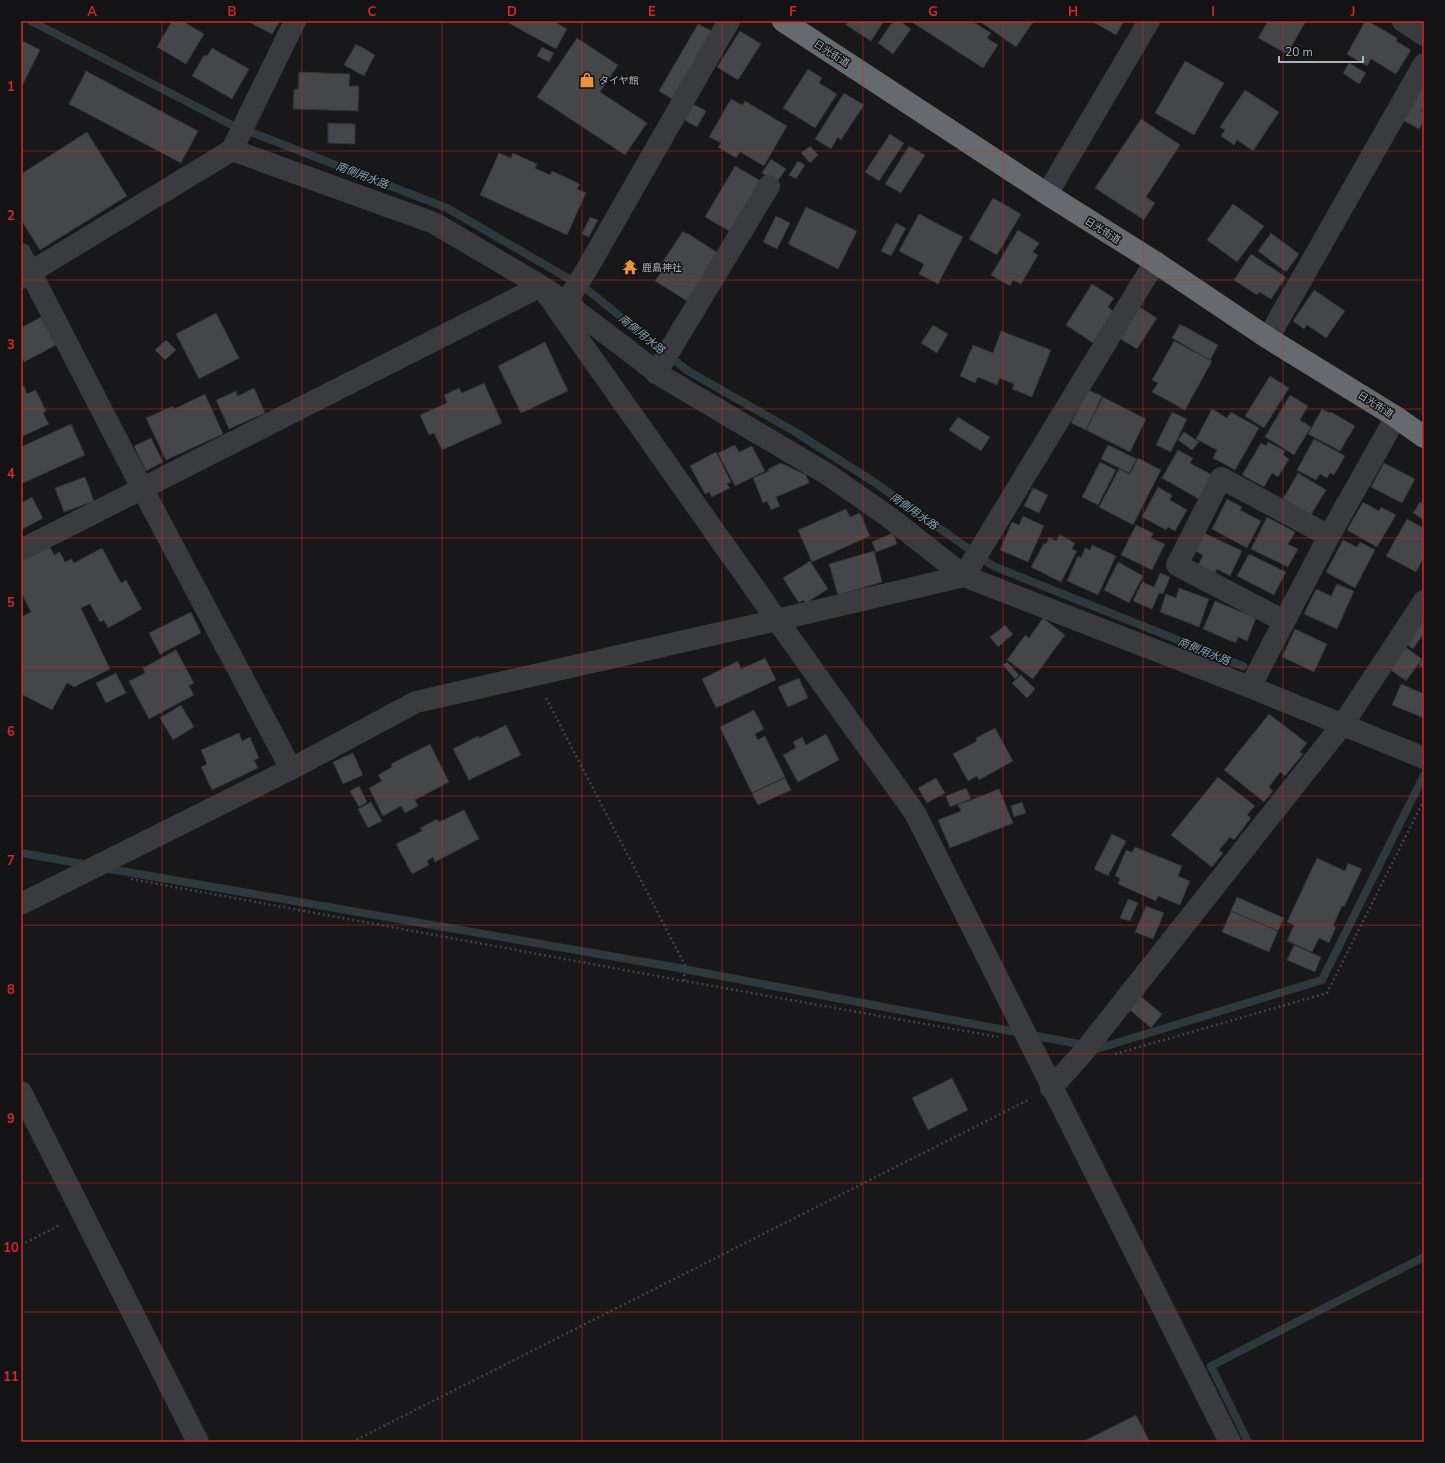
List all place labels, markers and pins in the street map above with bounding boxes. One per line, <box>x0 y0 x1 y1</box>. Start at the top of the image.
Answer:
shop icon: タイヤ館 <box>578 71 596 89</box>
place label: タイヤ館 <box>599 74 639 88</box>
temple icon: 鹿島神社 <box>621 258 639 276</box>
place label: 鹿島神社 <box>642 261 682 275</box>

